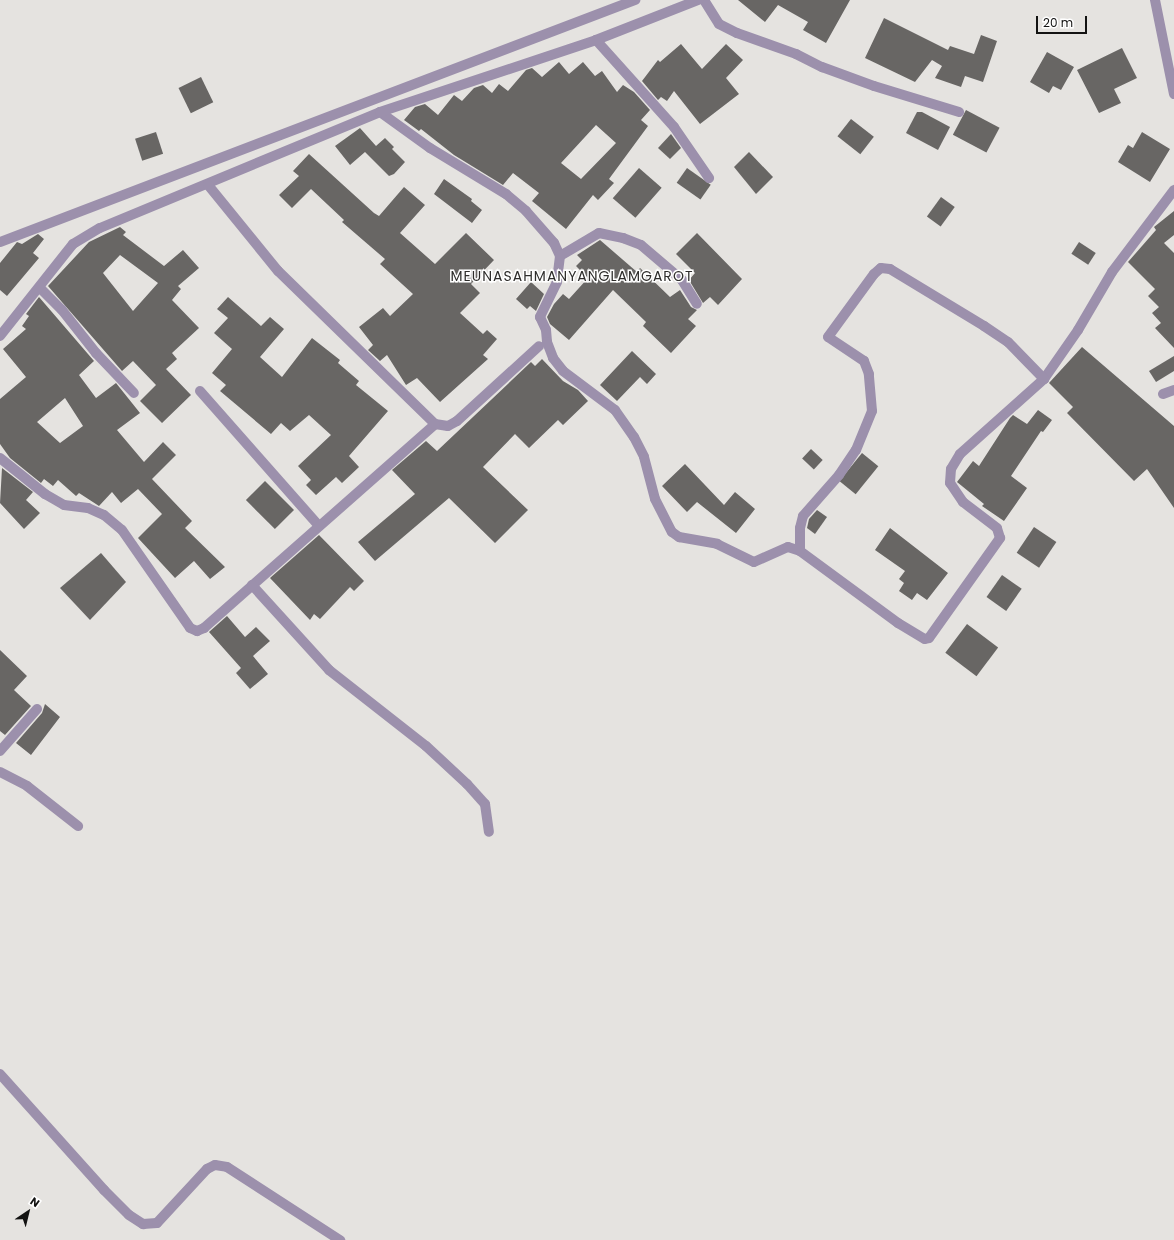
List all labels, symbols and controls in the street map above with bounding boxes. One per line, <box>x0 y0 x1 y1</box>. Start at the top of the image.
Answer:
scale bar <box>1038 8 1089 34</box>
text: 20 m <box>1043 14 1073 31</box>
district label: MEUNASAHMANYANGLAMGAROT <box>451 268 693 284</box>
north arrow <box>8 1192 48 1232</box>
text: N <box>27 1193 43 1211</box>

